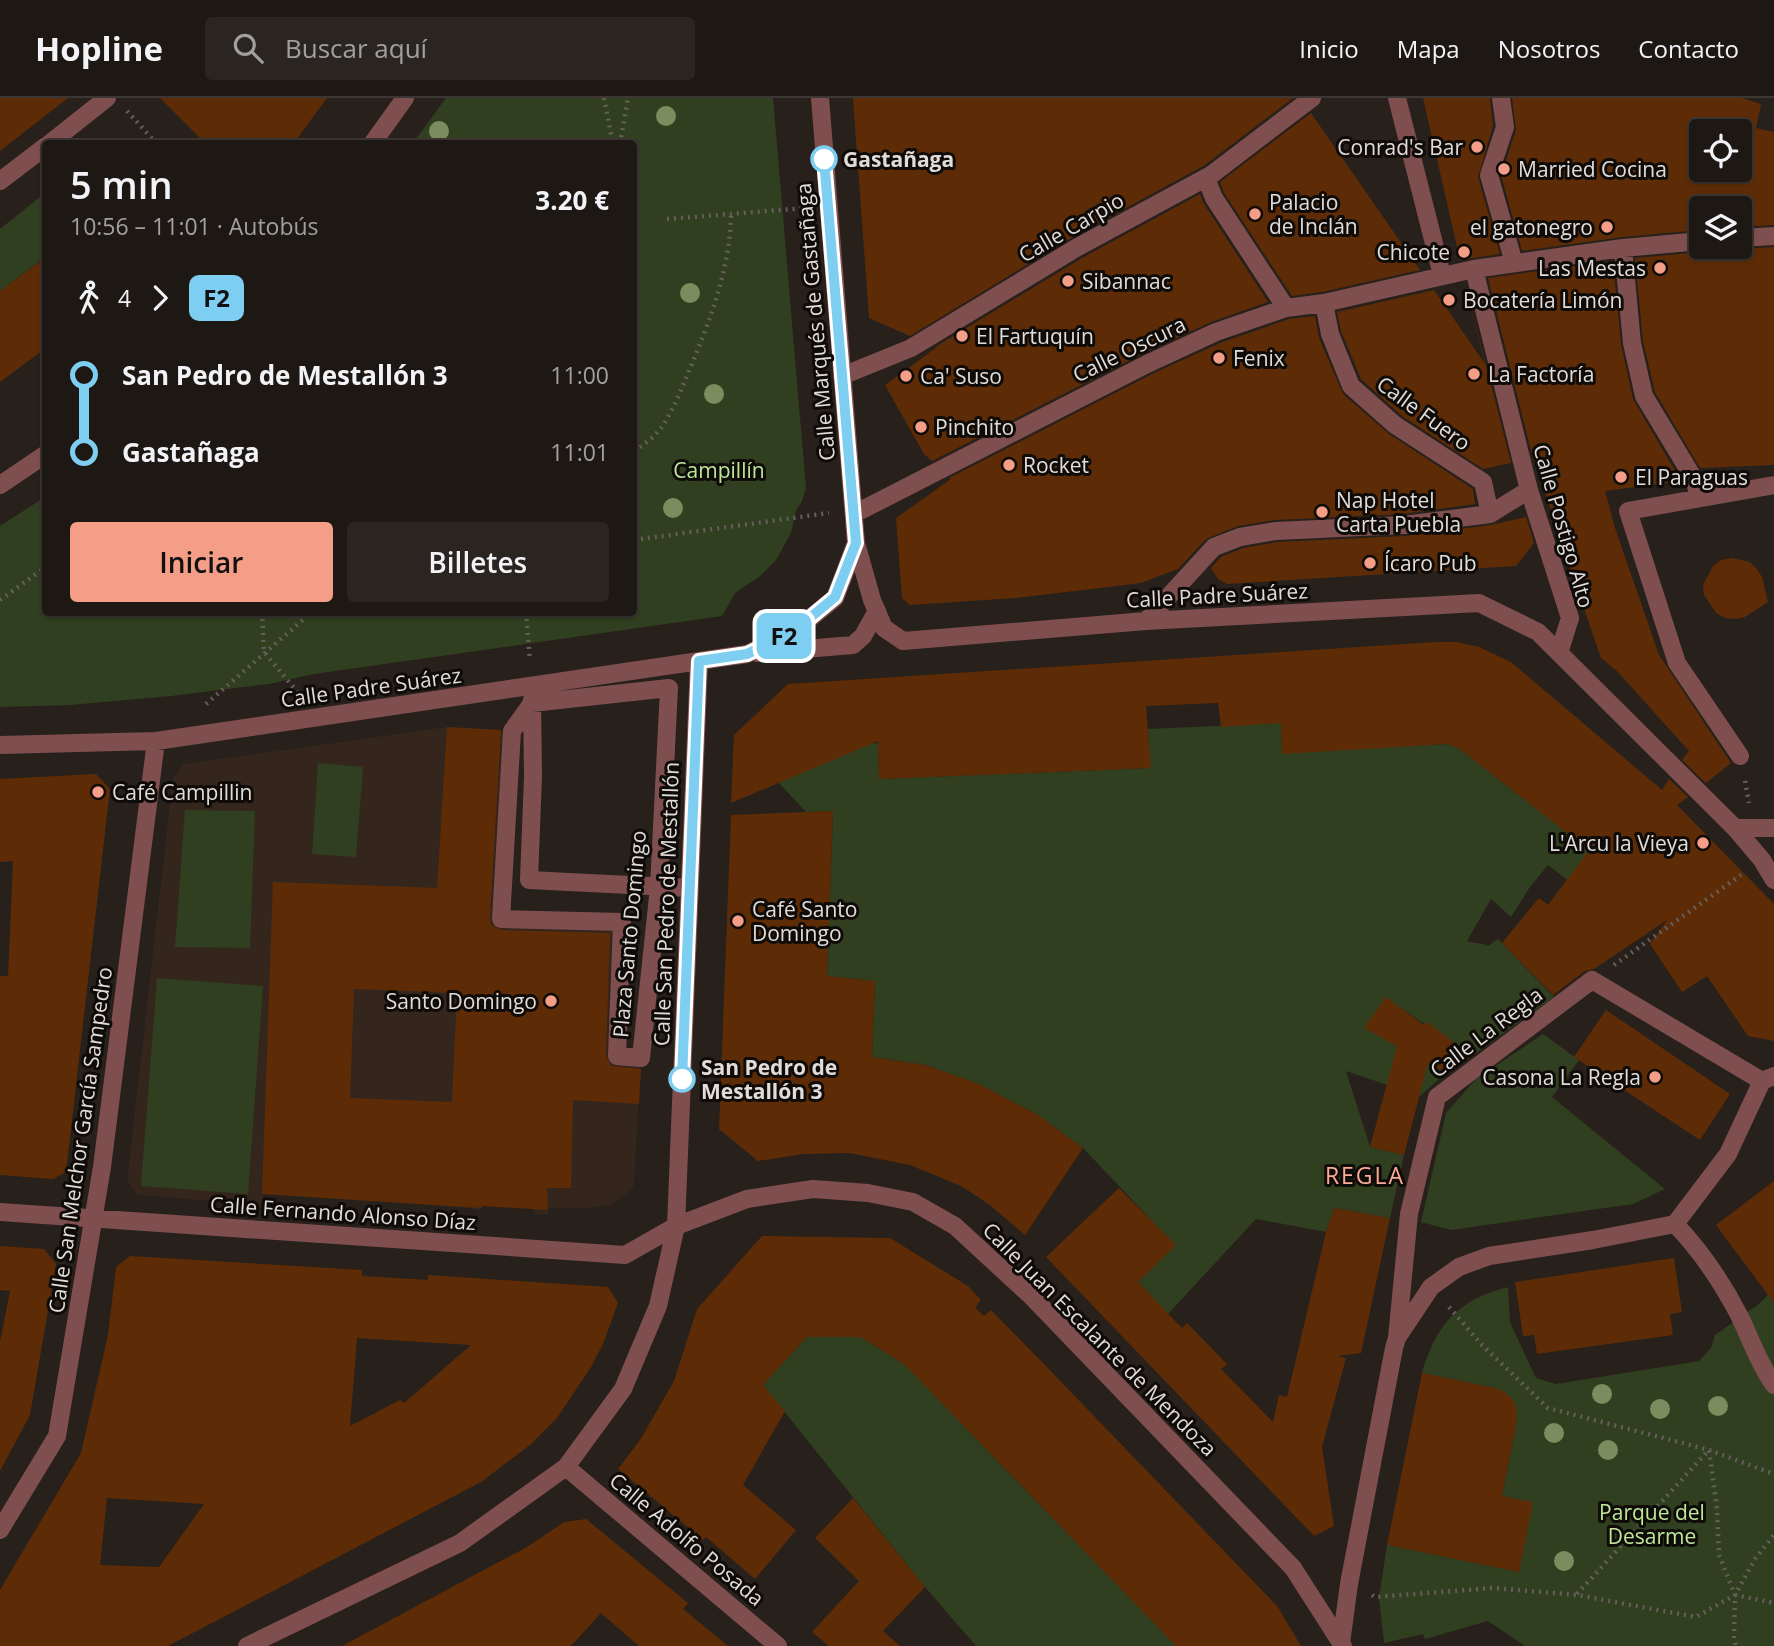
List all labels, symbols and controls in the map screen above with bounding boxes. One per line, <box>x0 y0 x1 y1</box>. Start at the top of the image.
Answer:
search box <box>205 17 695 80</box>
text: Hopline <box>35 26 163 71</box>
icon: search <box>229 29 267 67</box>
text: Buscar aquí <box>285 30 427 66</box>
text: Inicio <box>1299 32 1359 65</box>
text: Mapa <box>1397 32 1460 65</box>
text: Nosotros <box>1498 32 1600 65</box>
text: Contacto <box>1638 32 1739 65</box>
map controls <box>1689 119 1752 259</box>
button: locate <box>1689 119 1752 182</box>
place label: Conrad's Bar <box>1337 133 1463 161</box>
marker: Conrad's Bar <box>1469 139 1485 155</box>
place label: Gastañaga <box>843 145 954 173</box>
marker: Gastañaga <box>811 146 837 172</box>
place label: Married Cocina <box>1518 155 1667 183</box>
text: 5 min <box>70 158 173 210</box>
marker: Married Cocina <box>1496 161 1512 177</box>
text: 3.20 € <box>535 182 609 218</box>
street label: Calle Marqués de Gastañaga <box>789 182 841 462</box>
street label: Calle Carpio <box>1013 186 1129 268</box>
place label: Palacio de Inclán <box>1269 188 1358 240</box>
button: layers <box>1689 196 1752 259</box>
marker: Palacio de Inclán <box>1247 206 1263 222</box>
text: 10:56 – 11:01 · Autobús <box>70 210 319 242</box>
place label: el gatonegro <box>1470 213 1593 241</box>
marker: el gatonegro <box>1599 219 1615 235</box>
place label: Chicote <box>1377 238 1450 266</box>
marker: Chicote <box>1456 244 1472 260</box>
place label: Las Mestas <box>1538 254 1646 282</box>
marker: Las Mestas <box>1652 260 1668 276</box>
place label: Sibannac <box>1082 267 1171 295</box>
marker: Sibannac <box>1060 273 1076 289</box>
icon: walk <box>70 279 108 317</box>
icon: forward <box>141 279 179 317</box>
text: F2 <box>203 281 230 314</box>
text: 4 <box>118 282 131 314</box>
place label: Bocatería Limón <box>1463 286 1622 314</box>
marker: Bocatería Limón <box>1441 292 1457 308</box>
street label: Calle Oscura <box>1068 310 1190 388</box>
place label: El Fartuquín <box>976 322 1094 350</box>
marker: El Fartuquín <box>954 328 970 344</box>
place label: Fenix <box>1233 344 1285 372</box>
marker: Fenix <box>1211 350 1227 366</box>
text: San Pedro de Mestallón 3 <box>122 357 448 393</box>
text: 11:00 <box>550 359 609 391</box>
place label: La Factoría <box>1488 360 1594 388</box>
place label: Ca' Suso <box>920 362 1002 390</box>
marker: La Factoría <box>1466 366 1482 382</box>
marker: Ca' Suso <box>898 368 914 384</box>
street label: Calle Fuero <box>1371 369 1477 457</box>
place label: Pinchito <box>935 413 1014 441</box>
marker: Pinchito <box>913 419 929 435</box>
text: Gastañaga <box>122 434 260 470</box>
text: 11:01 <box>550 436 609 468</box>
street label: Calle Postigo Alto <box>1527 441 1601 611</box>
place label: Rocket <box>1023 451 1089 479</box>
park label: Campillín <box>673 456 765 484</box>
marker: Rocket <box>1001 457 1017 473</box>
place label: El Paraguas <box>1635 463 1748 491</box>
marker: El Paraguas <box>1613 469 1629 485</box>
place label: Nap Hotel Carta Puebla <box>1336 486 1461 538</box>
marker: Nap Hotel Carta Puebla <box>1314 504 1330 520</box>
button: Iniciar <box>70 522 333 602</box>
button: Billetes <box>347 522 609 602</box>
place label: Ícaro Pub <box>1384 549 1477 577</box>
marker: Ícaro Pub <box>1362 555 1378 571</box>
street label: Calle Padre Suárez <box>1125 576 1309 614</box>
line badge: F2 <box>752 613 816 659</box>
text: F2 <box>771 619 797 652</box>
street label: Calle Padre Suárez <box>279 660 463 714</box>
street label: Calle San Pedro de Mestallón <box>647 761 685 1047</box>
place label: Café Campillin <box>112 778 252 806</box>
marker: Café Campillin <box>90 784 106 800</box>
street label: Plaza Santo Domingo <box>606 829 652 1039</box>
place label: L'Arcu la Vieya <box>1549 829 1689 857</box>
marker: L'Arcu la Vieya <box>1695 835 1711 851</box>
place label: Café Santo Domingo <box>752 895 857 947</box>
marker: Café Santo Domingo <box>730 913 746 929</box>
street label: Calle San Melchor García Sampedro <box>42 965 118 1315</box>
street label: Calle La Regla <box>1424 981 1548 1083</box>
place label: Santo Domingo <box>386 987 537 1015</box>
marker: Santo Domingo <box>543 993 559 1009</box>
place label: San Pedro de Mestallón 3 <box>701 1053 837 1105</box>
place label: Casona La Regla <box>1482 1063 1641 1091</box>
marker: San Pedro de Mestallón 3 <box>669 1066 695 1092</box>
marker: Casona La Regla <box>1647 1069 1663 1085</box>
district label: REGLA <box>1325 1159 1405 1191</box>
street label: Calle Fernando Alonso Díaz <box>209 1190 477 1236</box>
street label: Calle Juan Escalante de Mendoza <box>977 1216 1223 1462</box>
street label: Calle Adolfo Posada <box>604 1466 770 1612</box>
park label: Parque del Desarme <box>1599 1498 1705 1550</box>

